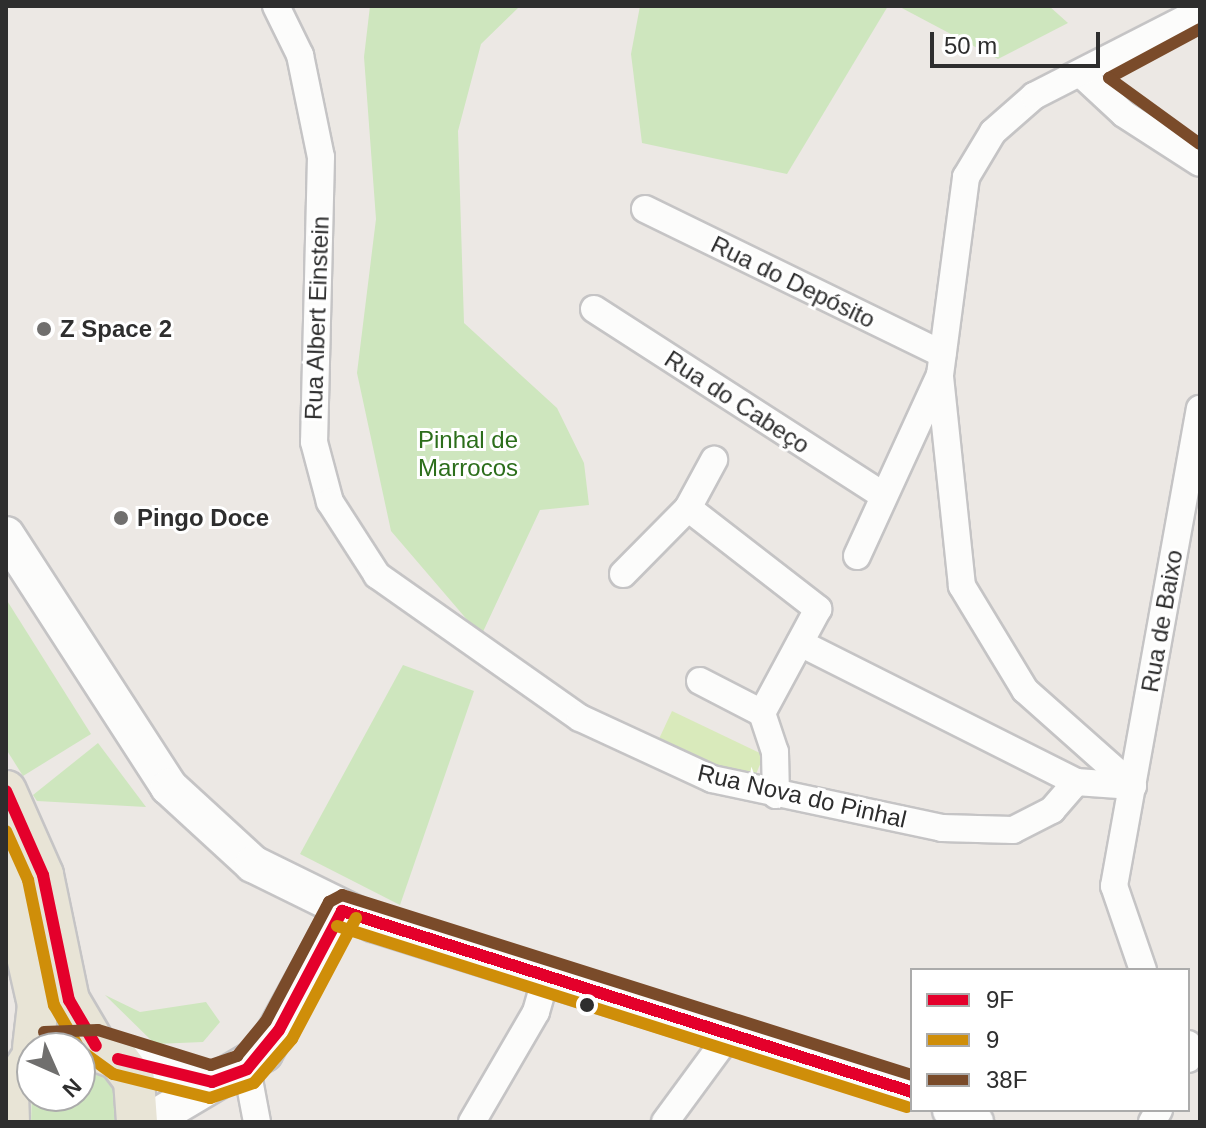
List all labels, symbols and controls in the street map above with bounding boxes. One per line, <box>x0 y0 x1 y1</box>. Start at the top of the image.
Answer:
scale bar <box>934 16 1104 66</box>
text: 50 m <box>944 32 997 59</box>
street label: Rua Albert Einstein <box>299 215 335 421</box>
street label: Rua do Depósito <box>706 230 880 334</box>
place label: Z Space 2 <box>60 315 172 343</box>
marker: Z Space 2 <box>35 320 53 338</box>
street label: Rua do Cabeço <box>659 345 815 459</box>
park label: Pinhal de Marrocos <box>418 426 518 482</box>
place label: Pingo Doce <box>137 504 269 532</box>
marker: Pingo Doce <box>112 509 130 527</box>
street label: Rua de Baixo <box>1135 548 1189 694</box>
street label: Rua Nova do Pinhal <box>695 758 909 834</box>
legend <box>910 968 1190 1112</box>
text: 9F <box>986 986 1014 1013</box>
unlabelled marker <box>579 997 595 1013</box>
text: 9 <box>986 1026 999 1053</box>
north arrow <box>16 1032 96 1112</box>
text: 38F <box>986 1066 1027 1093</box>
text: N <box>57 1073 86 1102</box>

